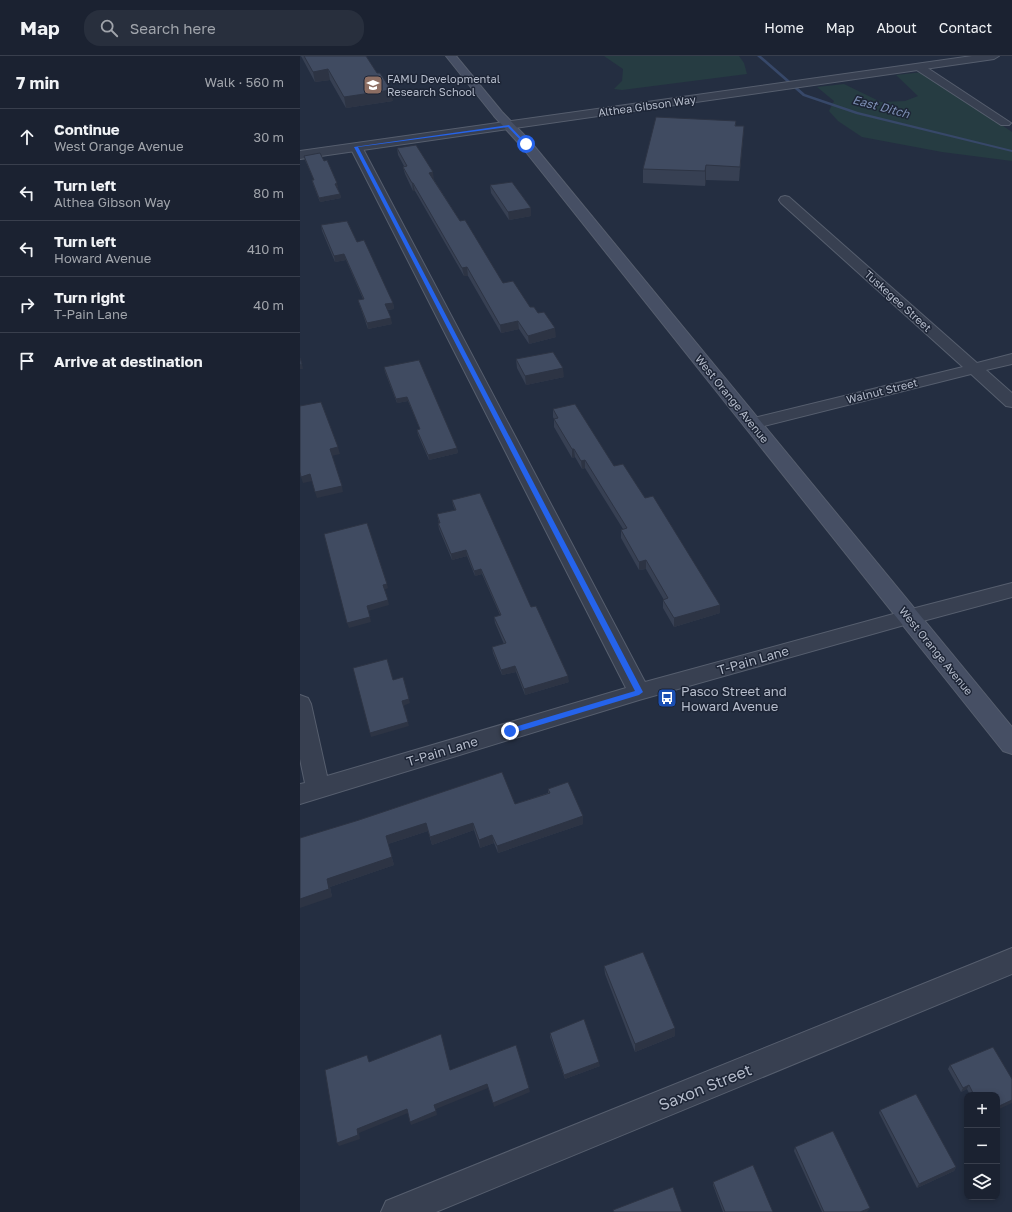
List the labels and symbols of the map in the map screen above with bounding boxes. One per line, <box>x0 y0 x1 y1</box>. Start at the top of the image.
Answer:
place label: FAMU Developmental Research School <box>387 72 501 98</box>
school or university icon: FAMU Developmental Research School <box>362 74 384 96</box>
street label: Althea Gibson Way <box>597 92 697 119</box>
water label: East Ditch <box>851 92 912 121</box>
route start <box>517 135 535 153</box>
street label: Tuskegee Street <box>862 267 934 334</box>
street label: West Orange Avenue <box>693 352 772 445</box>
street label: Walnut Street <box>845 375 919 406</box>
street label: West Orange Avenue <box>897 604 976 697</box>
street label: T-Pain Lane <box>715 642 791 678</box>
place label: Pasco Street and Howard Avenue <box>681 683 787 714</box>
bus stop icon: Pasco Street and Howard Avenue <box>656 687 678 709</box>
route end <box>501 722 519 740</box>
street label: T-Pain Lane <box>405 733 479 769</box>
street label: Saxon Street <box>656 1059 754 1115</box>

